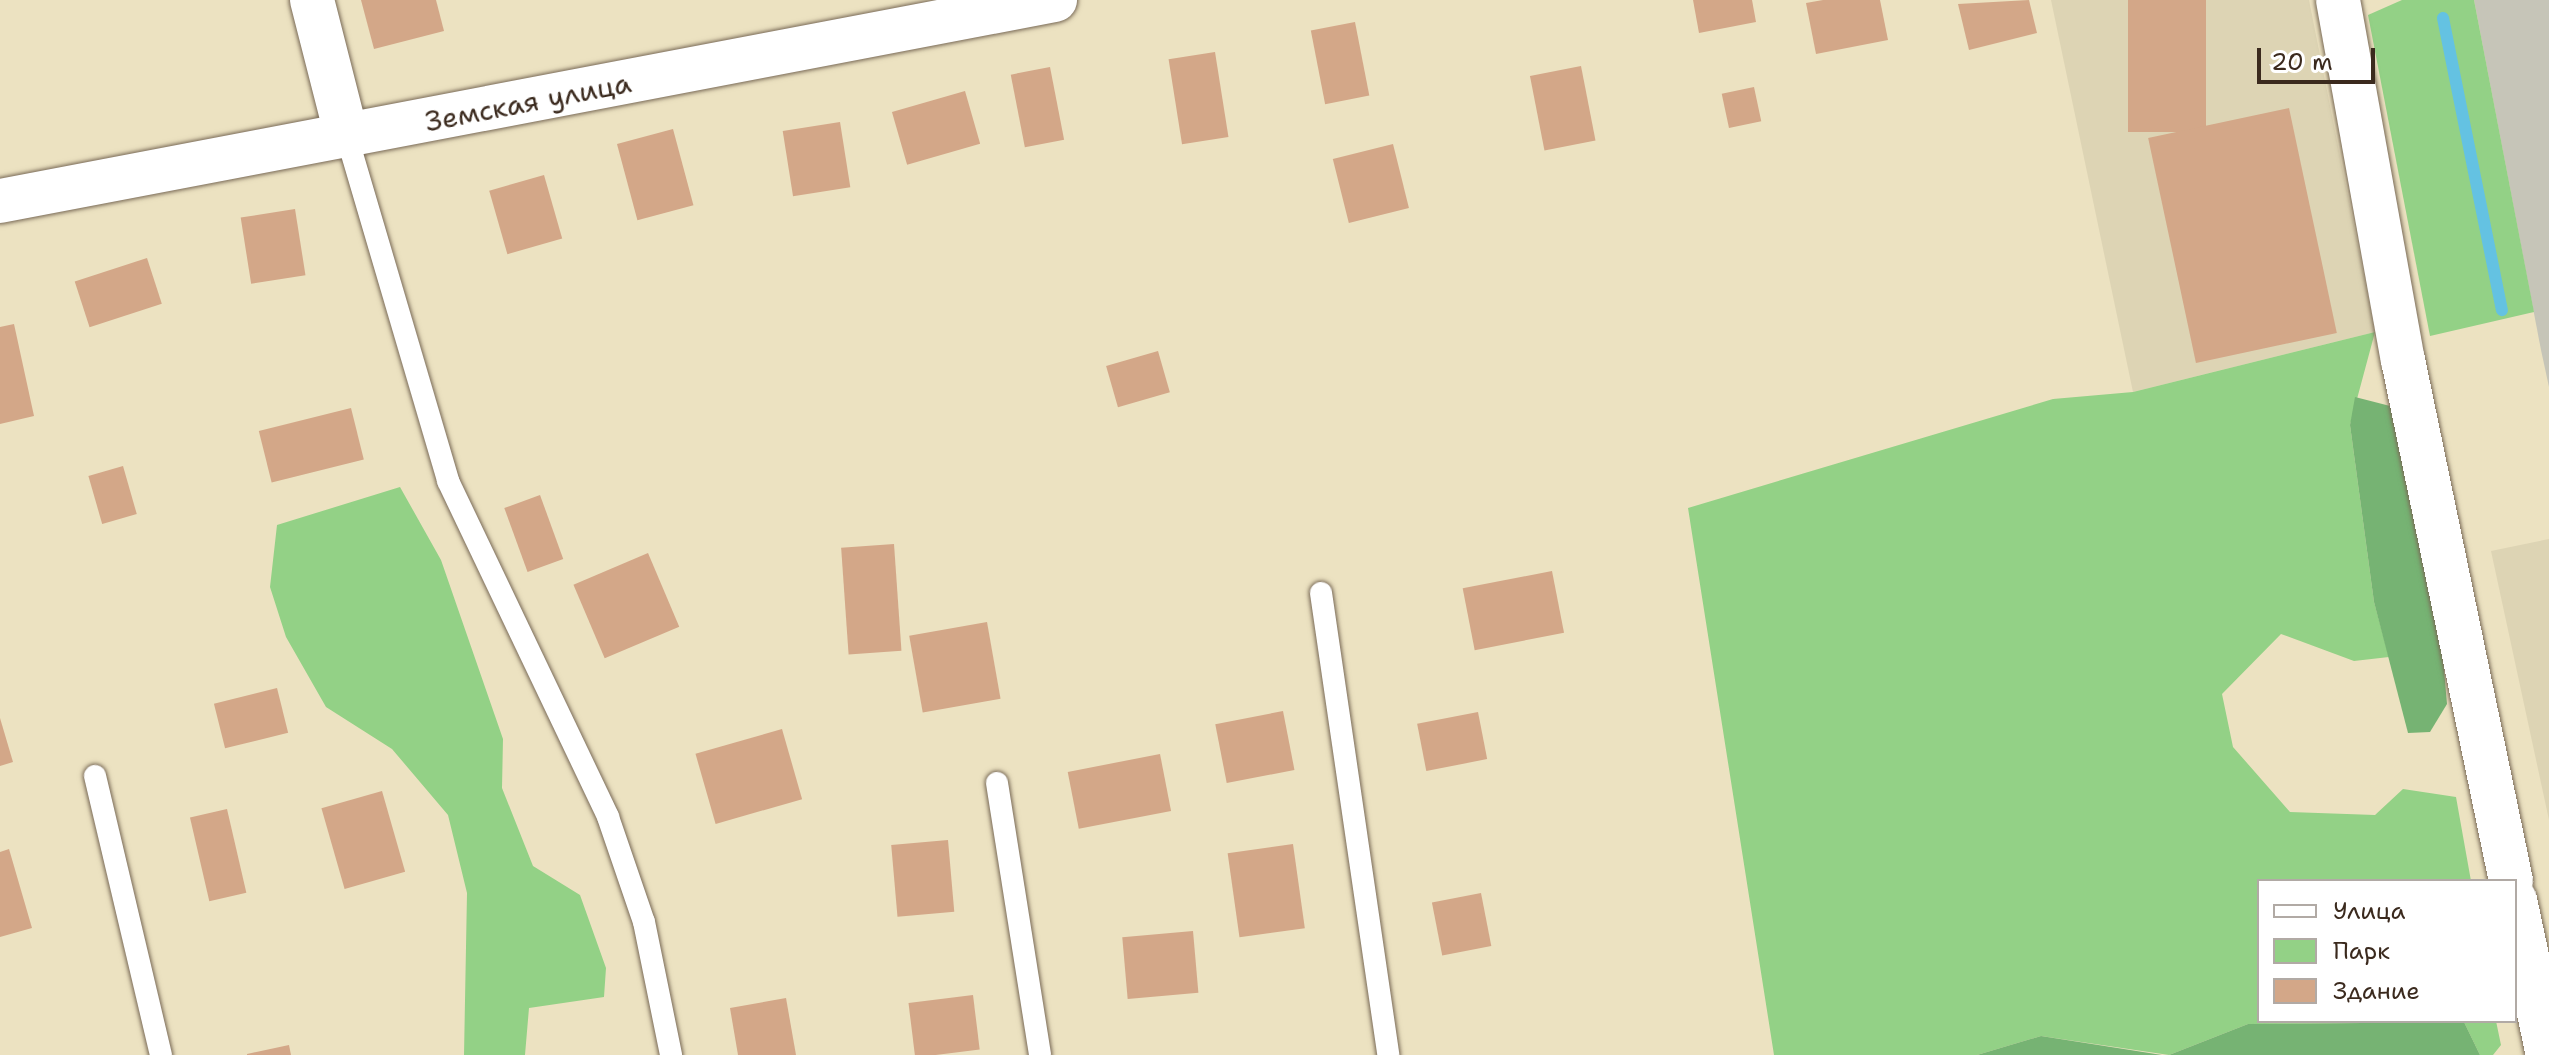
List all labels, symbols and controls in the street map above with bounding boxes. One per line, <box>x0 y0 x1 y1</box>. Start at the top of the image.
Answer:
scale bar <box>2261 32 2379 82</box>
text: 20 m <box>2271 46 2333 78</box>
street label: Земская улица <box>422 66 634 138</box>
legend <box>2257 879 2517 1023</box>
text: Улица <box>2333 895 2406 927</box>
text: Парк <box>2333 935 2390 967</box>
text: Здание <box>2333 975 2420 1007</box>

